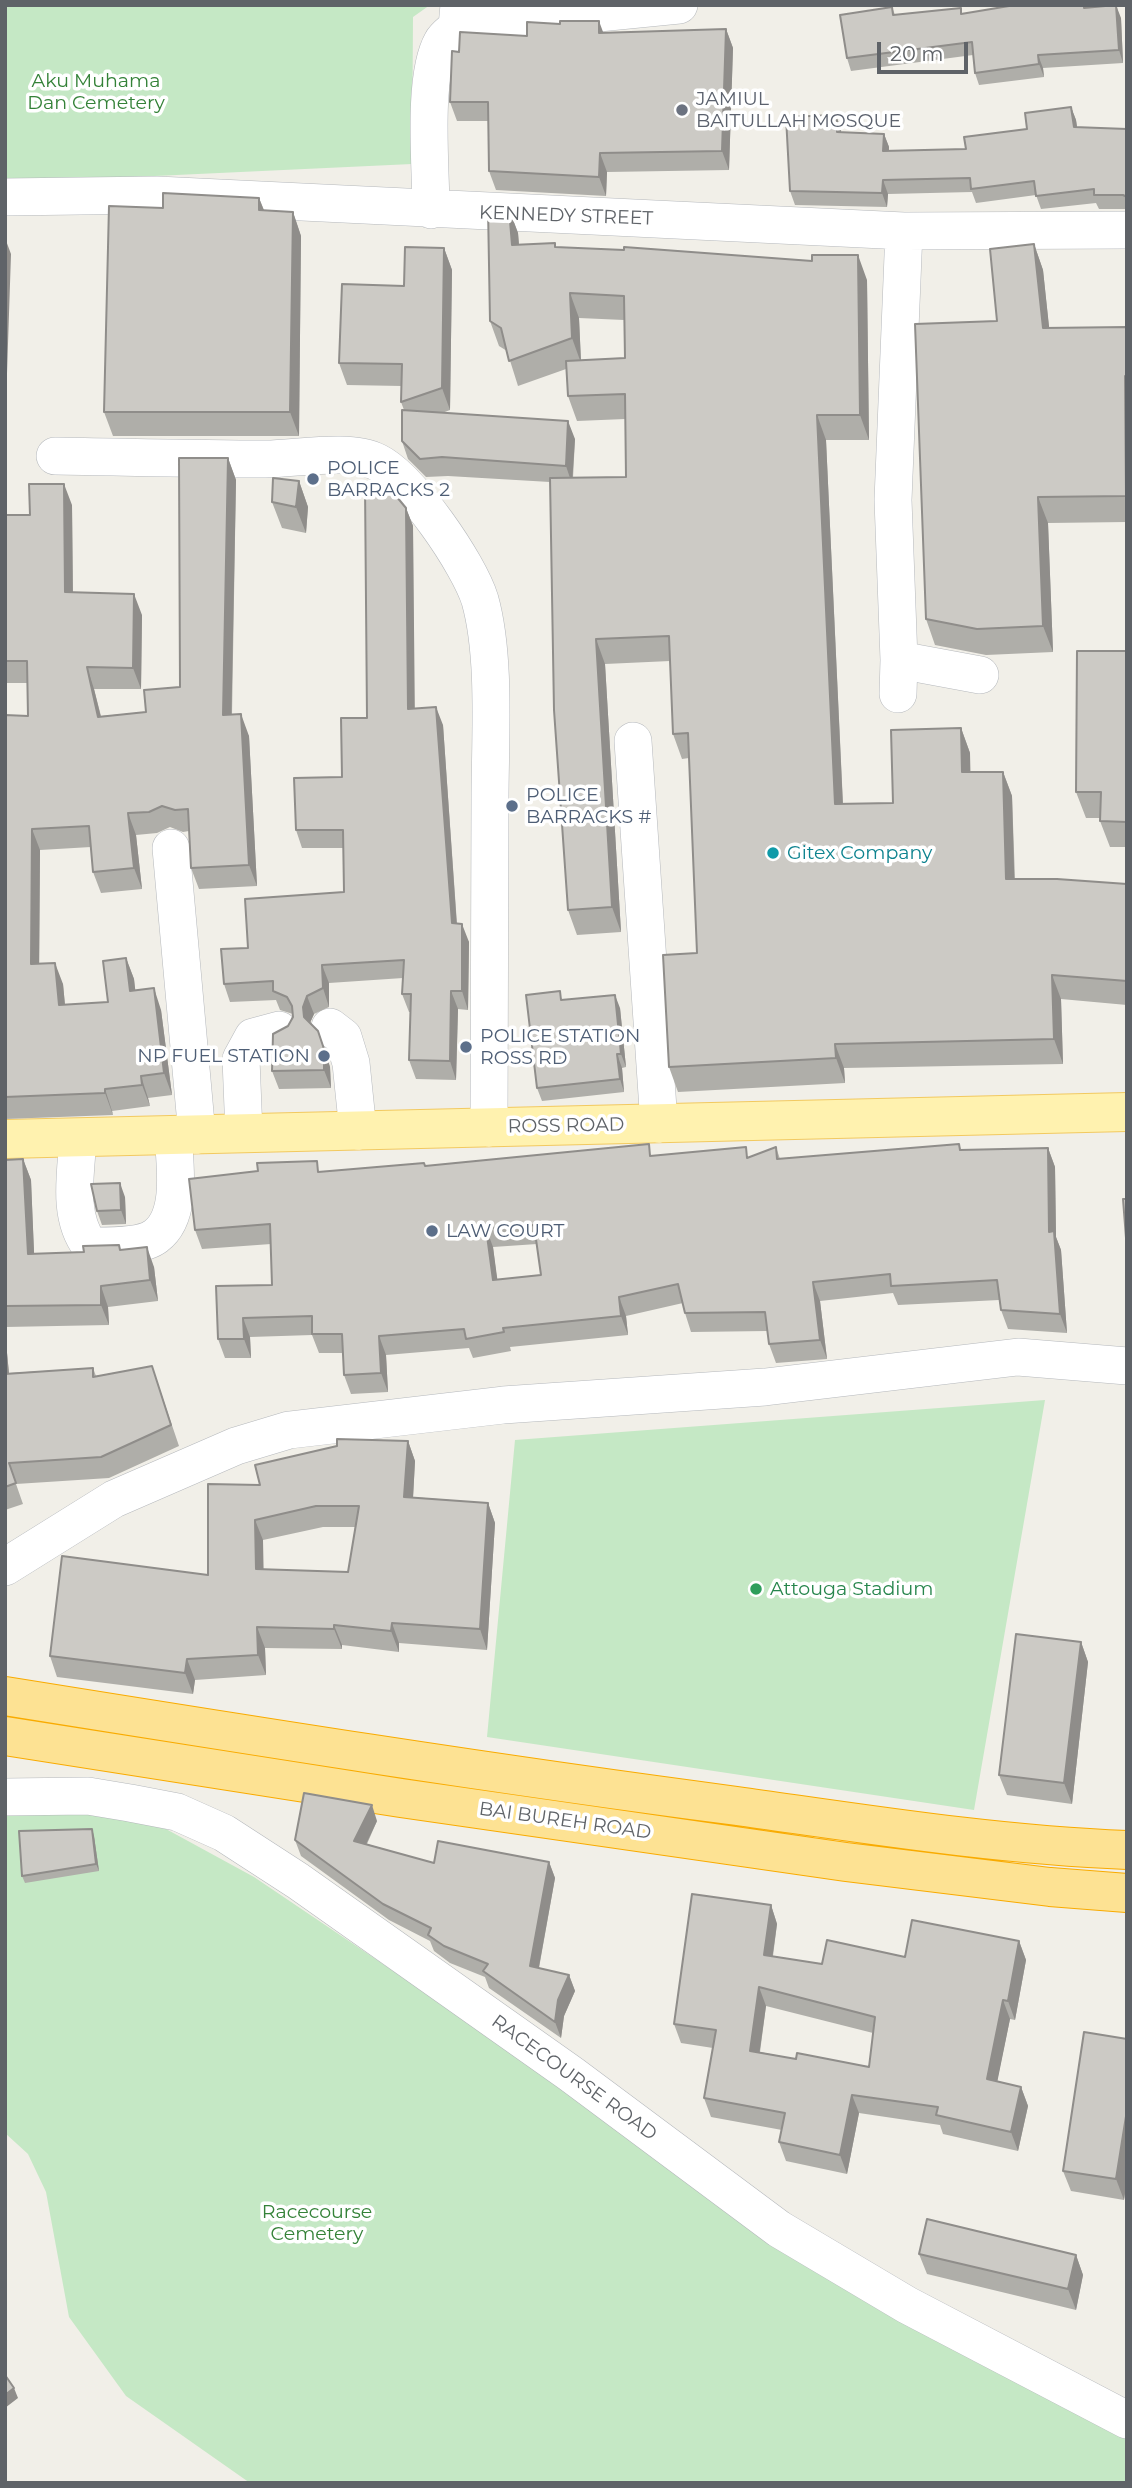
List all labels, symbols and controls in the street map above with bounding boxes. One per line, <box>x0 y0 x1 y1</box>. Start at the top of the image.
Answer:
scale bar <box>880 28 971 72</box>
text: 20 m <box>890 41 944 66</box>
park label: Aku Muhama Dan Cemetery <box>27 70 165 114</box>
place label: JAMIUL BAITULLAH MOSQUE <box>696 88 901 132</box>
marker: JAMIUL BAITULLAH MOSQUE <box>674 102 690 118</box>
street label: KENNEDY STREET <box>478 202 654 230</box>
place label: POLICE BARRACKS 2 <box>327 457 450 501</box>
marker: POLICE BARRACKS 2 <box>305 471 321 487</box>
place label: POLICE BARRACKS # <box>526 784 651 828</box>
marker: POLICE BARRACKS # <box>504 798 520 814</box>
place label: Gitex Company <box>787 842 932 864</box>
marker: Gitex Company <box>765 845 781 861</box>
place label: POLICE STATION ROSS RD <box>480 1025 640 1069</box>
marker: POLICE STATION ROSS RD <box>458 1039 474 1055</box>
place label: NP FUEL STATION <box>137 1045 310 1067</box>
marker: NP FUEL STATION <box>316 1048 332 1064</box>
street label: ROSS ROAD <box>507 1114 625 1138</box>
place label: LAW COURT <box>446 1220 564 1242</box>
marker: LAW COURT <box>424 1223 440 1239</box>
place label: Attouga Stadium <box>770 1578 933 1600</box>
marker: Attouga Stadium <box>748 1581 764 1597</box>
street label: BAI BUREH ROAD <box>477 1798 653 1844</box>
street label: RACECOURSE ROAD <box>487 2010 661 2146</box>
park label: Racecourse Cemetery <box>262 2201 372 2245</box>

